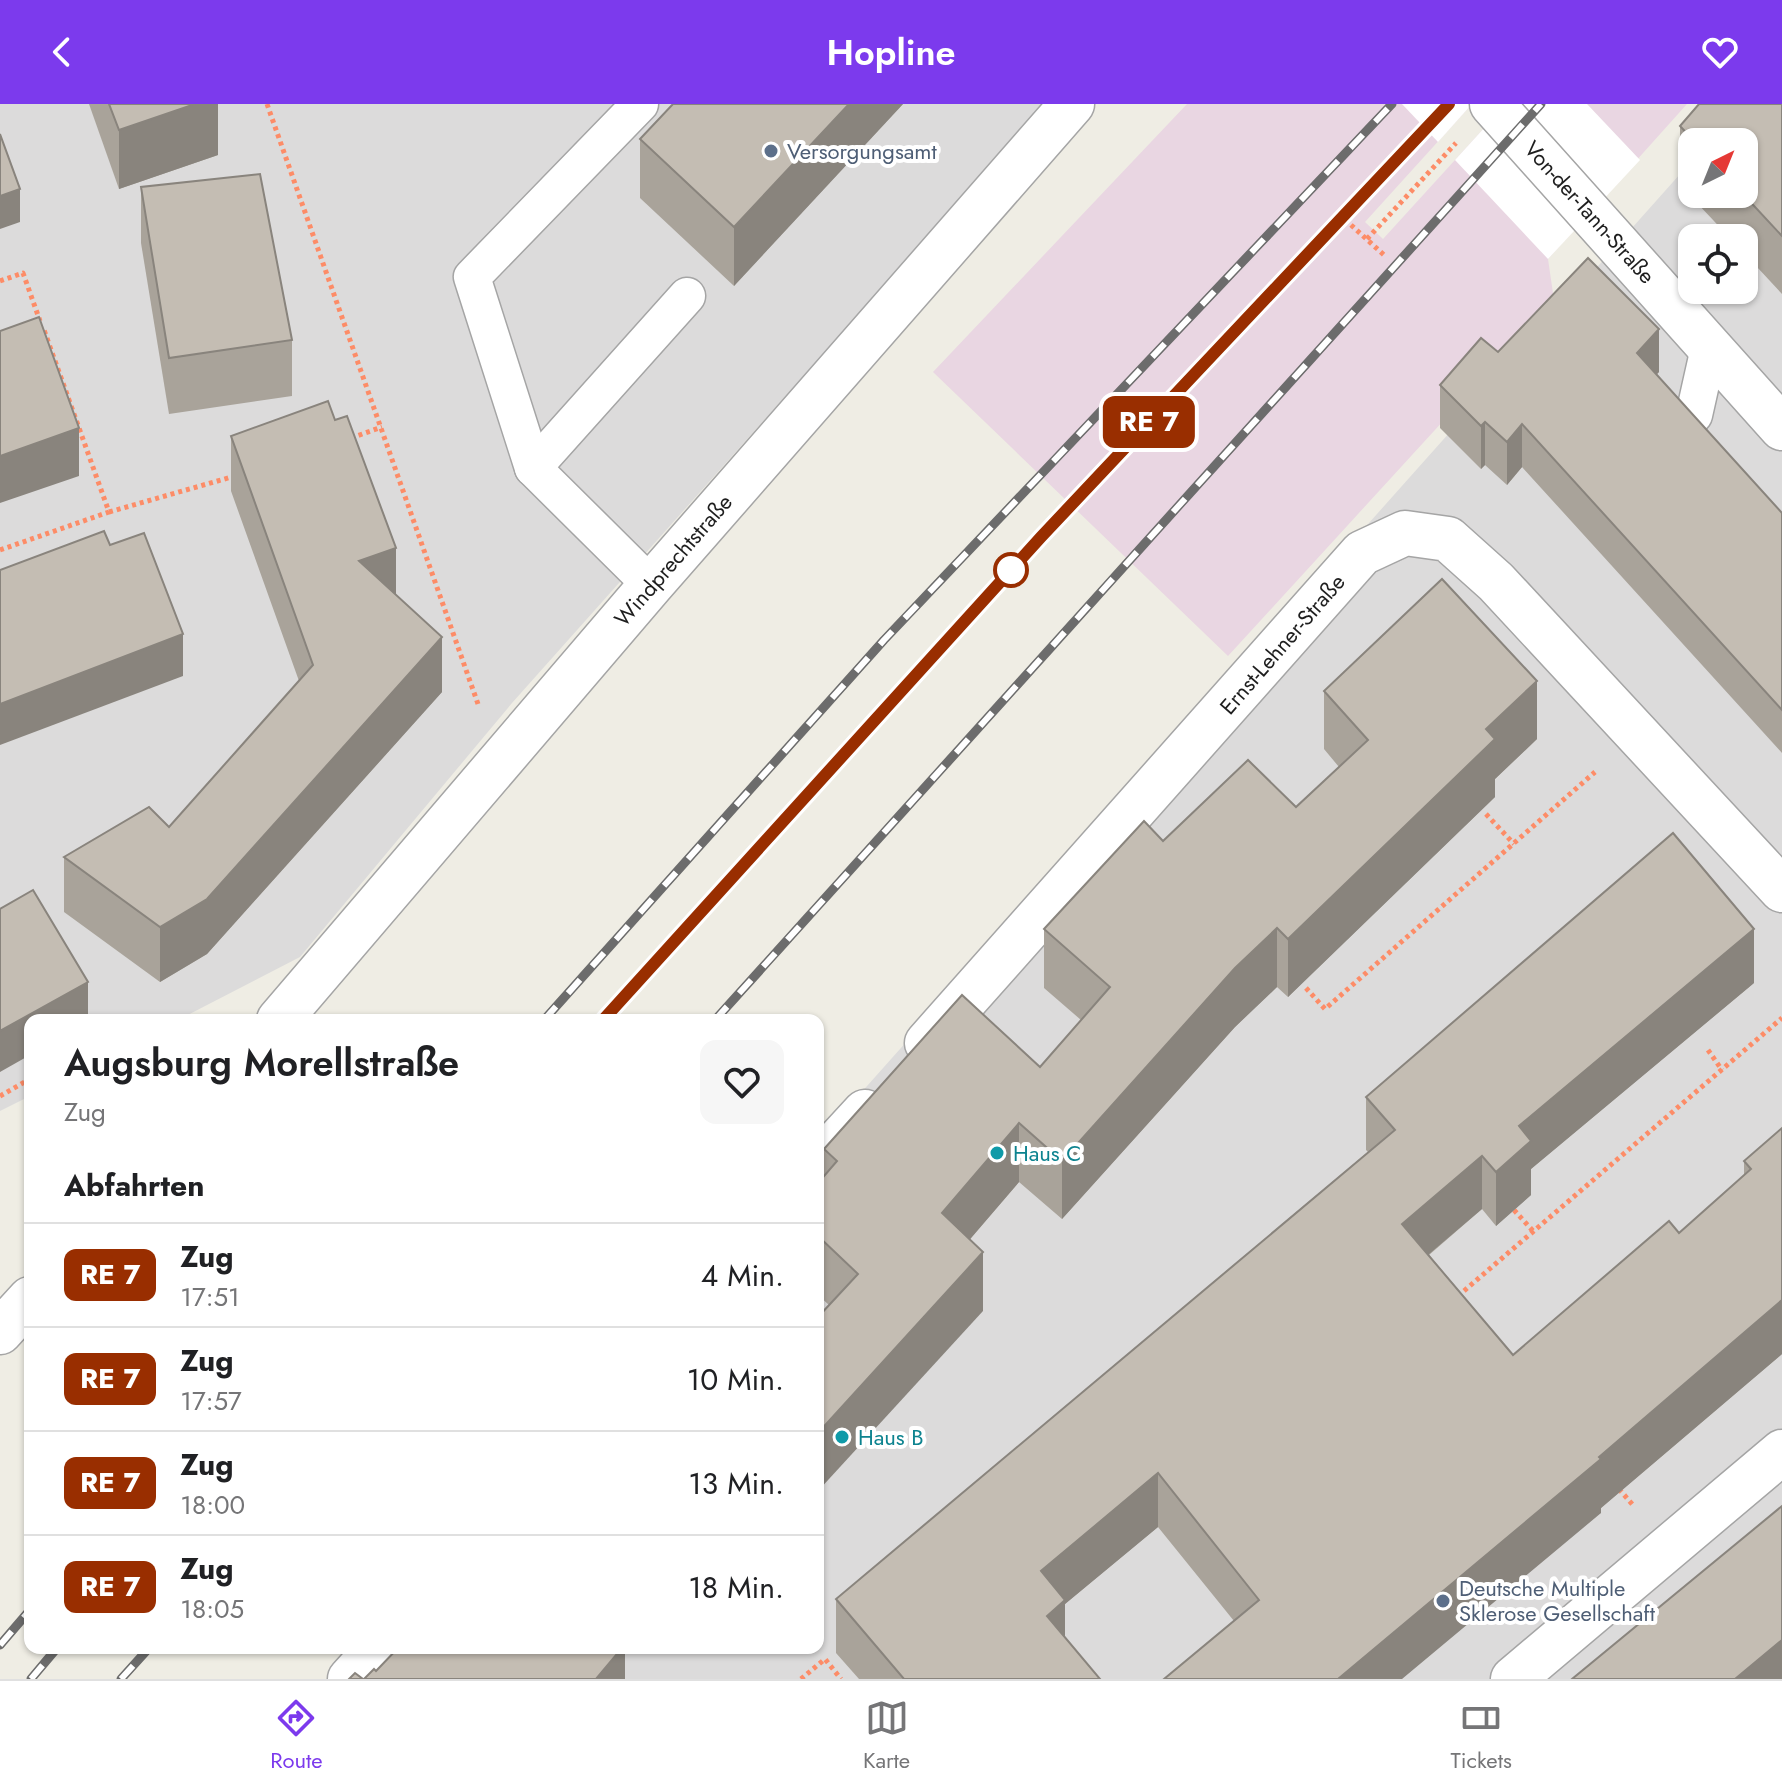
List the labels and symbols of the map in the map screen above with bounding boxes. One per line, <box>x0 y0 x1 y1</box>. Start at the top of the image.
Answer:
north arrow <box>1678 128 1758 208</box>
street label: Von-der-Tann-Straße <box>1517 133 1663 291</box>
place label: Versorgungsamt <box>787 135 938 167</box>
marker: Versorgungsamt <box>762 142 780 160</box>
line badge: RE 7 <box>1093 396 1205 448</box>
street label: Windprechtstraße <box>606 487 740 633</box>
unlabelled marker <box>994 553 1028 587</box>
street label: Ernst-Lehner-Straße <box>1212 567 1352 721</box>
place label: Haus C <box>1013 1137 1081 1169</box>
marker: Haus C <box>988 1144 1006 1162</box>
place label: Haus B <box>858 1421 924 1453</box>
marker: Haus B <box>833 1428 851 1446</box>
place label: Deutsche Multiple Sklerose Gesellschaft <box>1459 1572 1656 1629</box>
marker: Deutsche Multiple Sklerose Gesellschaft <box>1434 1592 1452 1610</box>

